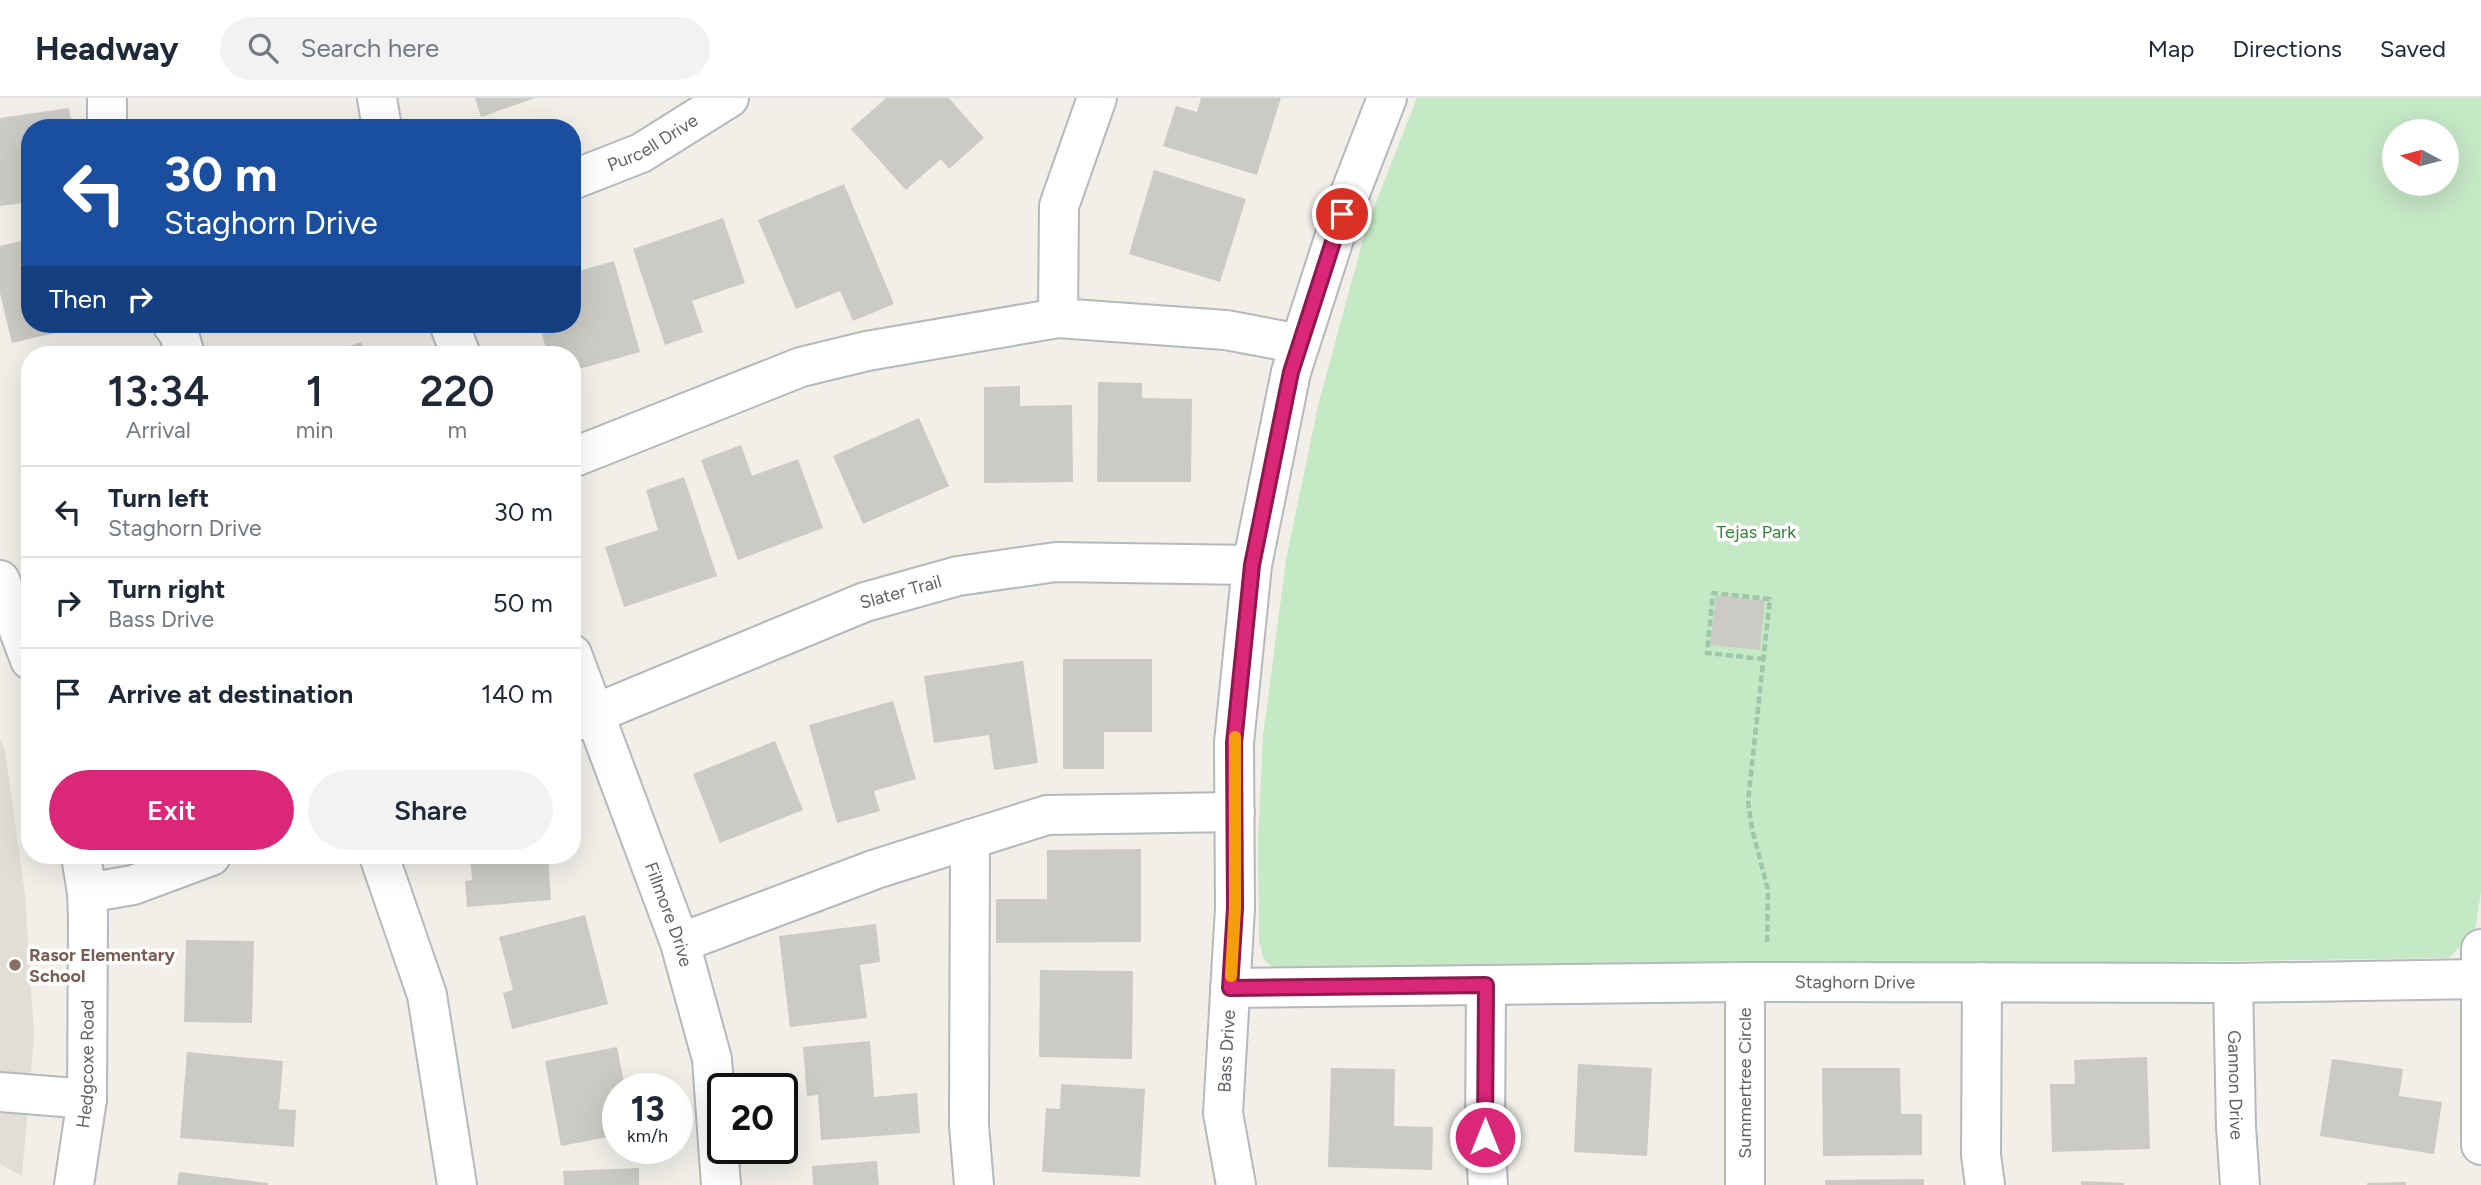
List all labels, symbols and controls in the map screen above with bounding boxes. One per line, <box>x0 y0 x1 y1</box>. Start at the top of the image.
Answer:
search box <box>220 17 710 80</box>
text: Headway <box>35 29 178 68</box>
icon: search <box>244 29 282 67</box>
text: Search here <box>300 32 439 64</box>
text: Map <box>2148 34 2194 63</box>
text: Directions <box>2232 34 2342 63</box>
text: Saved <box>2380 34 2446 63</box>
street label: Purcell Drive <box>604 109 702 176</box>
north arrow <box>2382 119 2459 196</box>
map controls <box>2382 119 2459 196</box>
text: 30 m <box>164 144 277 203</box>
icon: left <box>49 147 140 238</box>
pin <box>1312 184 1372 244</box>
icon: arrive <box>1323 195 1361 233</box>
text: Staghorn Drive <box>164 204 378 242</box>
icon: right <box>121 280 159 318</box>
text: Then <box>49 283 107 315</box>
text: 13:34 <box>107 366 209 417</box>
text: 1 <box>306 366 323 417</box>
text: 220 <box>420 366 495 417</box>
text: Arrival <box>126 416 191 444</box>
text: min <box>296 416 333 444</box>
text: m <box>447 416 467 444</box>
text: Turn left <box>108 482 209 514</box>
icon: left <box>49 493 87 531</box>
text: 30 m <box>494 496 553 528</box>
text: Staghorn Drive <box>108 514 262 542</box>
park label: Tejas Park <box>1716 521 1796 543</box>
street label: Slater Trail <box>857 570 944 614</box>
text: Turn right <box>108 573 225 605</box>
icon: right <box>49 584 87 622</box>
text: 50 m <box>493 587 553 619</box>
text: Bass Drive <box>108 605 214 633</box>
icon: arrive <box>49 675 87 713</box>
text: Arrive at destination <box>108 678 353 710</box>
text: 140 m <box>481 678 553 710</box>
button: Exit <box>49 770 294 850</box>
button: Share <box>308 770 553 850</box>
street label: Fillmore Drive <box>640 859 697 970</box>
place label: Rasor Elementary School <box>29 944 176 987</box>
marker: Rasor Elementary School <box>7 957 23 973</box>
street label: Staghorn Drive <box>1795 971 1915 993</box>
street label: Hedgcoxe Road <box>72 999 99 1130</box>
street label: Summertree Circle <box>1734 1007 1756 1159</box>
street label: Bass Drive <box>1213 1009 1240 1093</box>
street label: Gannon Drive <box>2223 1030 2248 1141</box>
speed limit sign: 20 <box>707 1073 798 1164</box>
text: 13 <box>630 1088 665 1130</box>
position arrow <box>1448 1100 1522 1174</box>
text: km/h <box>627 1125 668 1147</box>

